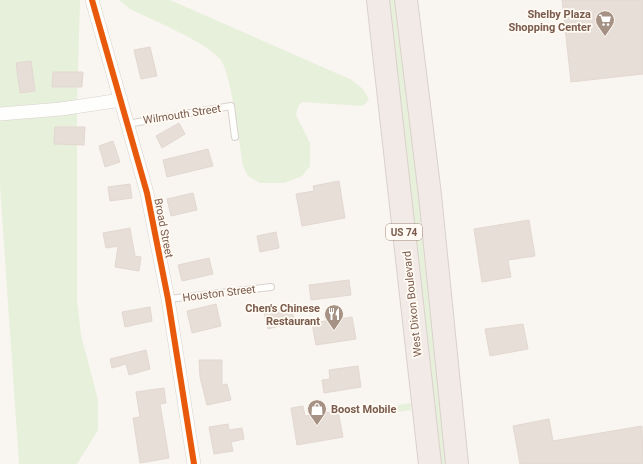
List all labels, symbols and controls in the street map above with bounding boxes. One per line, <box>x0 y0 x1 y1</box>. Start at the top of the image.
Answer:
place label: Shelby Plaza Shopping Center <box>508 8 591 34</box>
supermarket icon: Shelby Plaza Shopping Center <box>594 9 616 37</box>
street label: Wilmouth Street <box>142 102 222 127</box>
street label: Broad Street <box>151 197 176 260</box>
road number: US 74 <box>386 224 422 240</box>
street label: West Dixon Boulevard <box>400 250 425 358</box>
street label: Houston Street <box>182 283 257 304</box>
place label: Chen's Chinese Restaurant <box>245 302 320 328</box>
restaurant icon: Chen's Chinese Restaurant <box>323 303 345 331</box>
shop icon: Boost Mobile <box>306 398 328 426</box>
place label: Boost Mobile <box>331 403 396 416</box>

